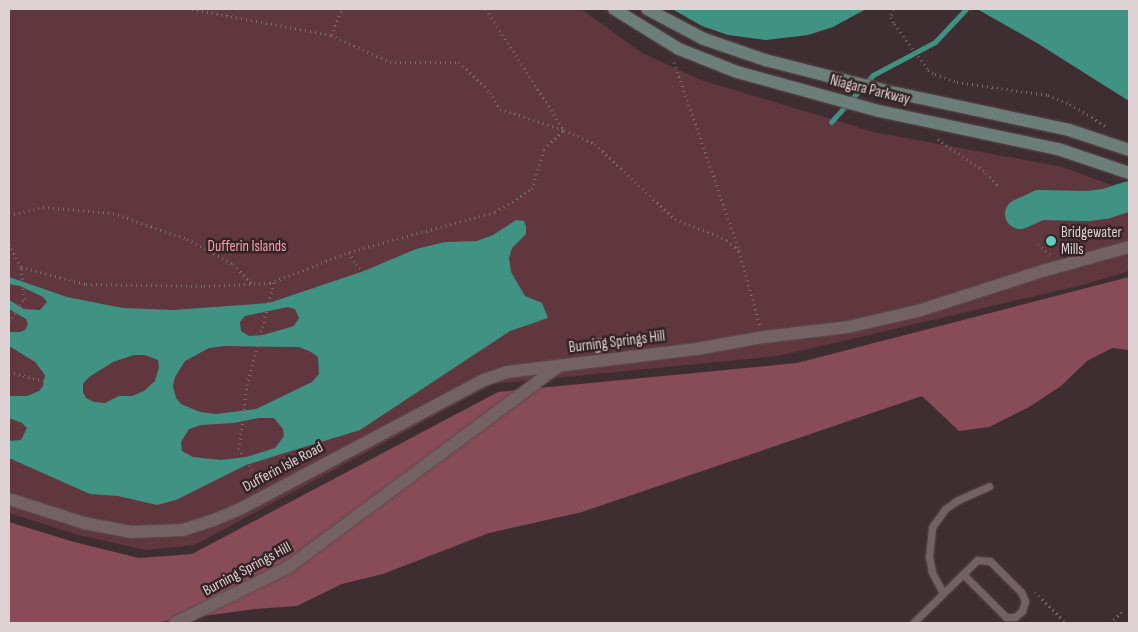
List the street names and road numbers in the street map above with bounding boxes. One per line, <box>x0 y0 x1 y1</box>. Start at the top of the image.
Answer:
street label: Niagara Parkway <box>828 71 912 109</box>
street label: Burning Springs Hill <box>568 327 666 357</box>
street label: Dufferin Isle Road <box>240 438 326 496</box>
street label: Burning Springs Hill <box>200 538 294 600</box>

